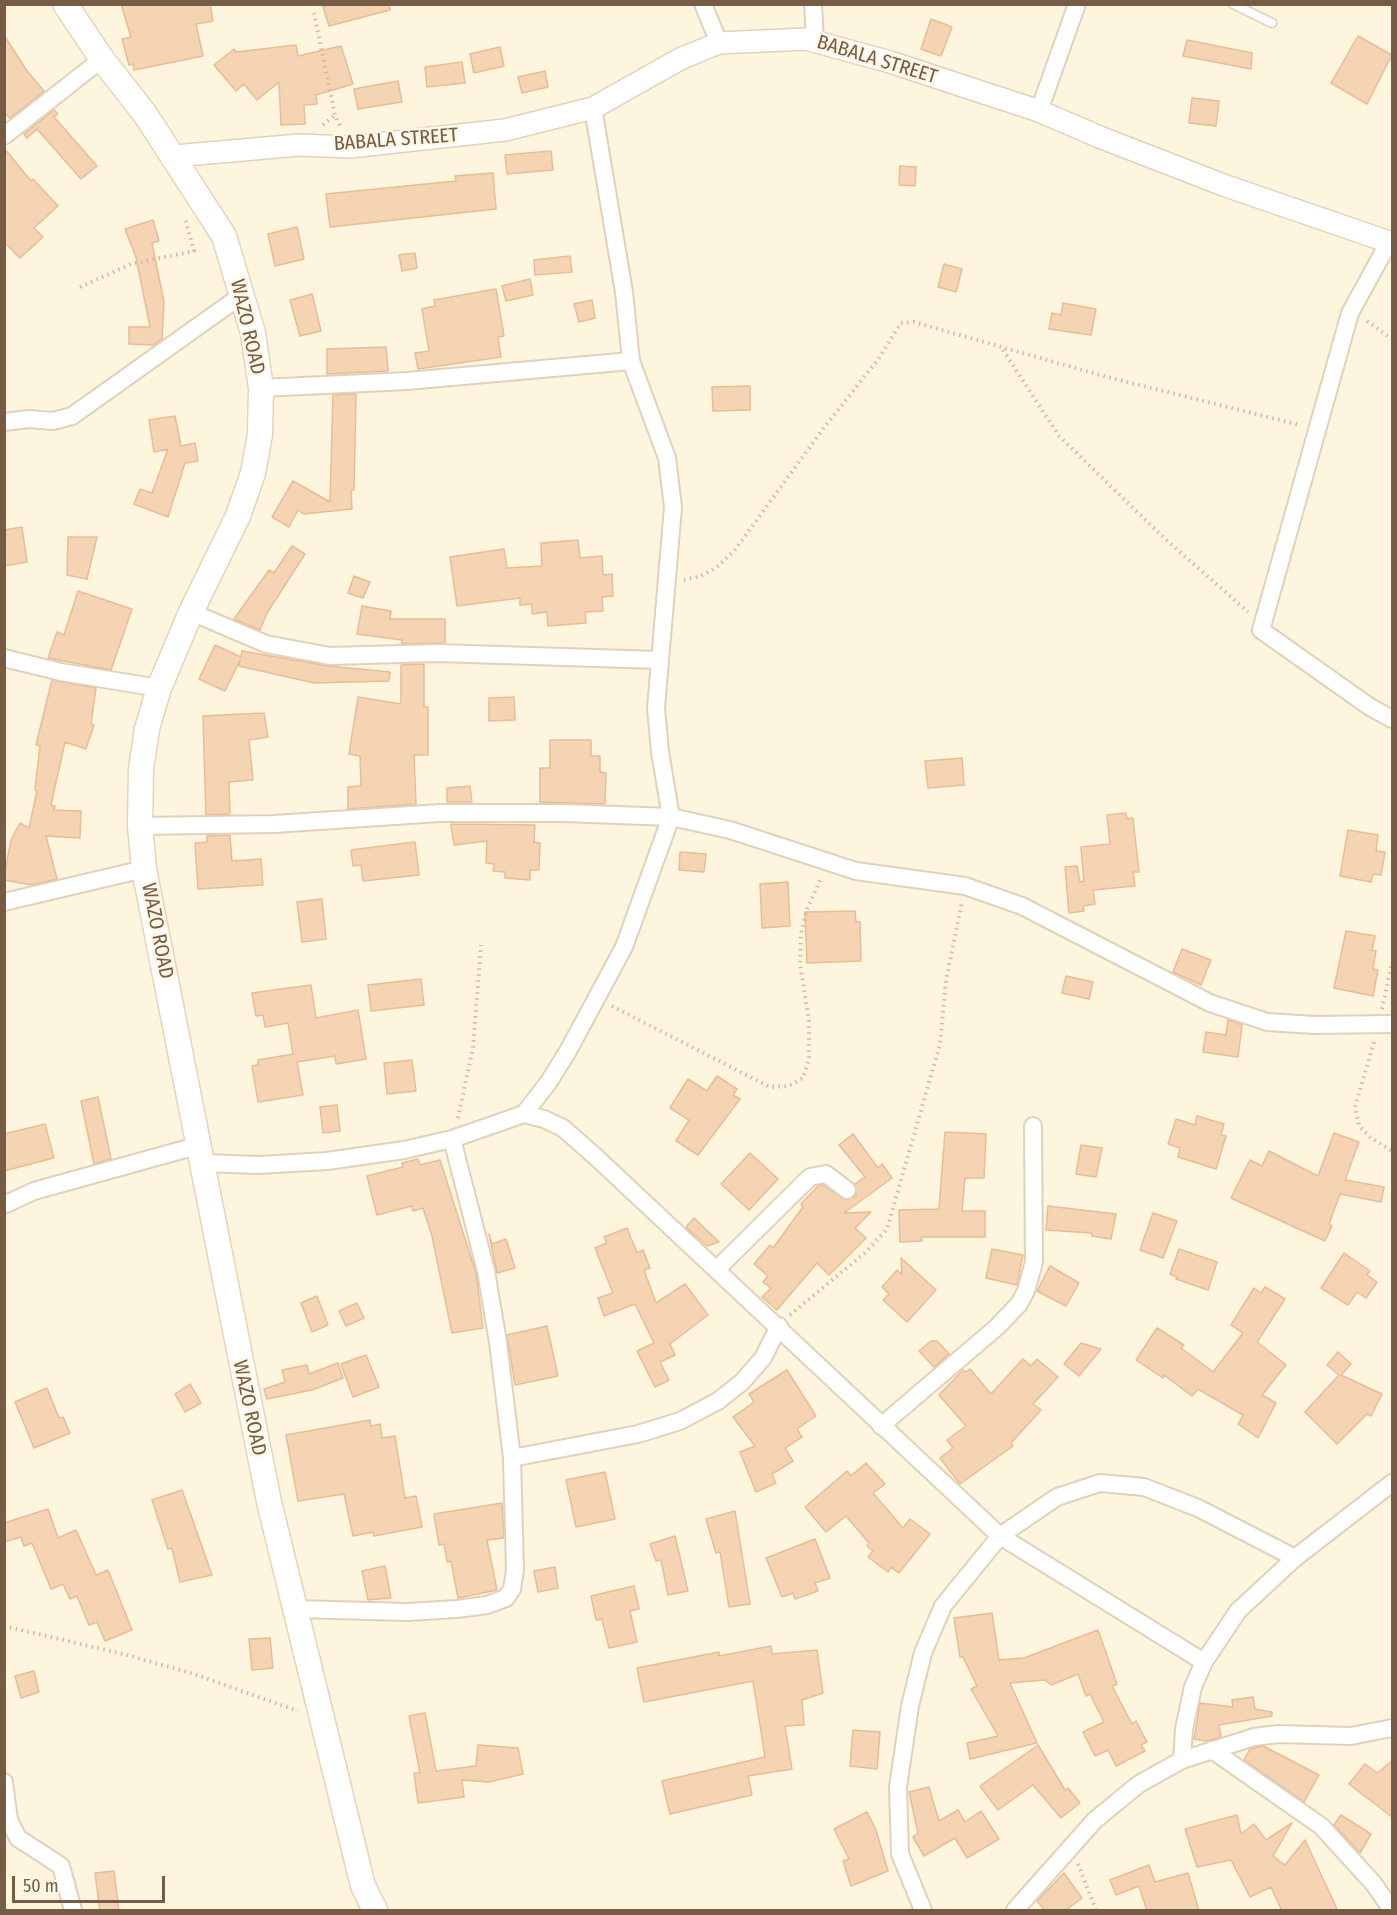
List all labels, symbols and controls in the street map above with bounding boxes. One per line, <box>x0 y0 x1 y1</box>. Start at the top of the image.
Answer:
street label: BABALA STREET <box>814 30 940 90</box>
street label: BABALA STREET <box>333 124 459 156</box>
street label: WAZO ROAD <box>224 277 270 377</box>
street label: WAZO ROAD <box>136 881 178 981</box>
street label: WAZO ROAD <box>227 1358 271 1458</box>
scale bar <box>15 1864 168 1902</box>
text: 50 m <box>23 1875 59 1897</box>

